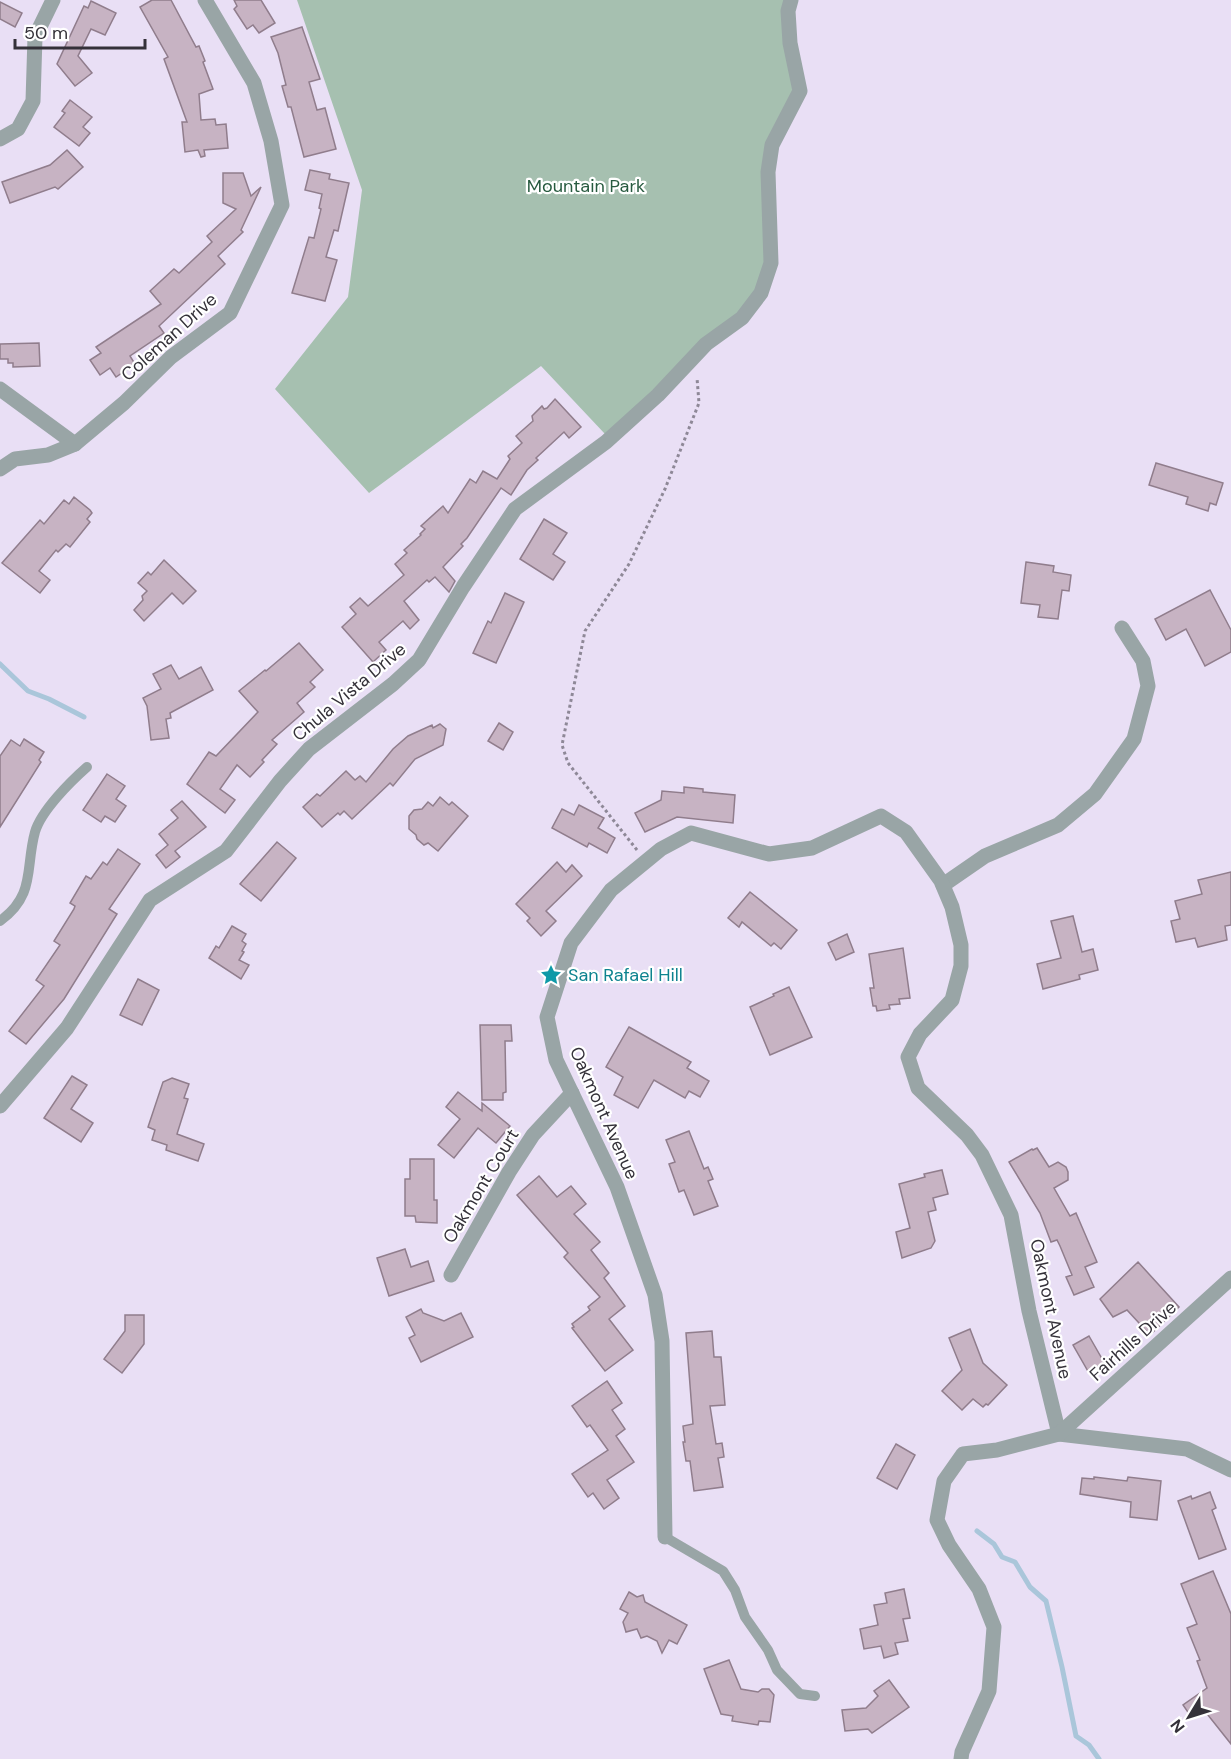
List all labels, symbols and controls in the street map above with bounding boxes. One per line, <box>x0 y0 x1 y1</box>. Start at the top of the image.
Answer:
scale bar <box>15 12 146 50</box>
text: 50 m <box>24 21 68 45</box>
park label: Mountain Park <box>527 174 645 198</box>
street label: Coleman Drive <box>116 287 222 387</box>
street label: Chula Vista Drive <box>287 637 411 747</box>
place icon: San Rafael Hill <box>539 963 563 987</box>
place label: San Rafael Hill <box>568 963 683 987</box>
street label: Oakmont Avenue <box>564 1043 644 1183</box>
street label: Oakmont Court <box>437 1124 525 1248</box>
street label: Oakmont Avenue <box>1024 1237 1078 1381</box>
street label: Fairhills Drive <box>1084 1296 1182 1386</box>
north arrow <box>1159 1687 1219 1747</box>
text: N <box>1166 1715 1189 1737</box>

